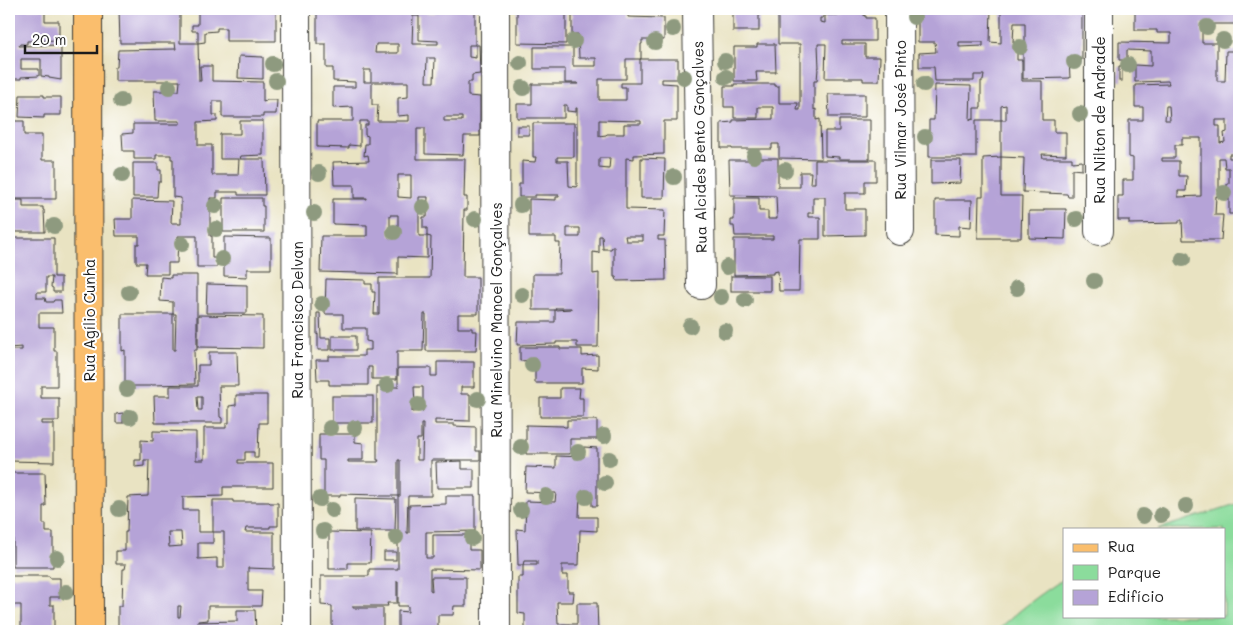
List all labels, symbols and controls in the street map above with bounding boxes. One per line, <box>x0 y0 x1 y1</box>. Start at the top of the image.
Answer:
scale bar <box>25 22 98 54</box>
text: 20 m <box>32 29 66 49</box>
street label: Rua Nilton de Andrade <box>1089 36 1109 204</box>
street label: Rua Vilmar José Pinto <box>890 40 910 200</box>
street label: Rua Alcides Bento Gonçalves <box>687 41 711 253</box>
street label: Rua Minelvino Manoel Gonçalves <box>486 202 506 438</box>
street label: Rua Francisco Delvan <box>287 241 307 399</box>
street label: Rua Agílio Cunha <box>79 259 99 381</box>
legend <box>1063 528 1226 618</box>
text: Rua <box>1108 536 1135 556</box>
text: Parque <box>1108 562 1161 582</box>
text: Edifício <box>1108 586 1164 606</box>

